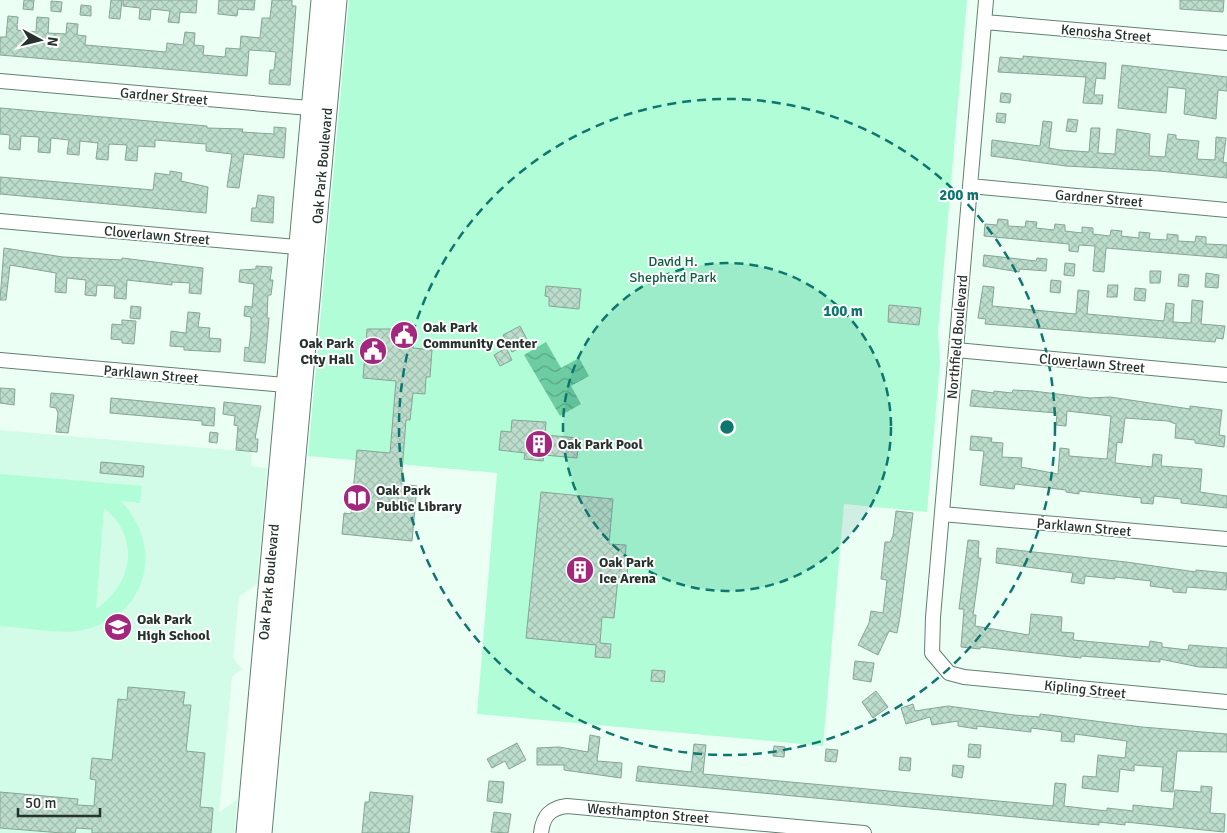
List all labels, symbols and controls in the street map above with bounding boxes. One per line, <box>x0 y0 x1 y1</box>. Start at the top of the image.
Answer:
north arrow <box>15 15 65 65</box>
street label: Kenosha Street <box>1060 21 1152 46</box>
text: N <box>43 36 61 47</box>
street label: Gardner Street <box>119 84 209 109</box>
street label: Oak Park Boulevard <box>309 107 336 225</box>
text: 200 m <box>939 186 979 204</box>
street label: Gardner Street <box>1054 186 1144 211</box>
street label: Cloverlawn Street <box>103 222 211 249</box>
park label: David H. Shepherd Park <box>630 253 716 286</box>
street label: Northfield Boulevard <box>944 274 971 400</box>
text: 100 m <box>823 302 863 320</box>
place label: Oak Park Community Center <box>423 319 537 352</box>
public building icon: Oak Park Community Center <box>389 320 419 350</box>
place label: Oak Park City Hall <box>299 335 355 368</box>
public building icon: Oak Park City Hall <box>358 336 388 366</box>
street label: Cloverlawn Street <box>1038 350 1146 377</box>
street label: Parklawn Street <box>103 362 199 387</box>
centre of rings <box>718 418 736 436</box>
building icon: Oak Park Pool <box>524 429 554 459</box>
place label: Oak Park Pool <box>558 436 643 453</box>
place label: Oak Park Public Library <box>376 482 462 515</box>
library icon: Oak Park Public Library <box>342 483 372 513</box>
street label: Parklawn Street <box>1036 515 1132 540</box>
street label: Oak Park Boulevard <box>255 523 283 641</box>
place label: Oak Park Ice Arena <box>599 554 656 587</box>
building icon: Oak Park Ice Arena <box>565 555 595 585</box>
place label: Oak Park High School <box>137 611 211 644</box>
school or university icon: Oak Park High School <box>103 612 133 642</box>
street label: Kipling Street <box>1043 677 1127 702</box>
scale bar <box>18 786 100 818</box>
text: 50 m <box>25 794 56 812</box>
street label: Westhampton Street <box>586 800 710 827</box>

